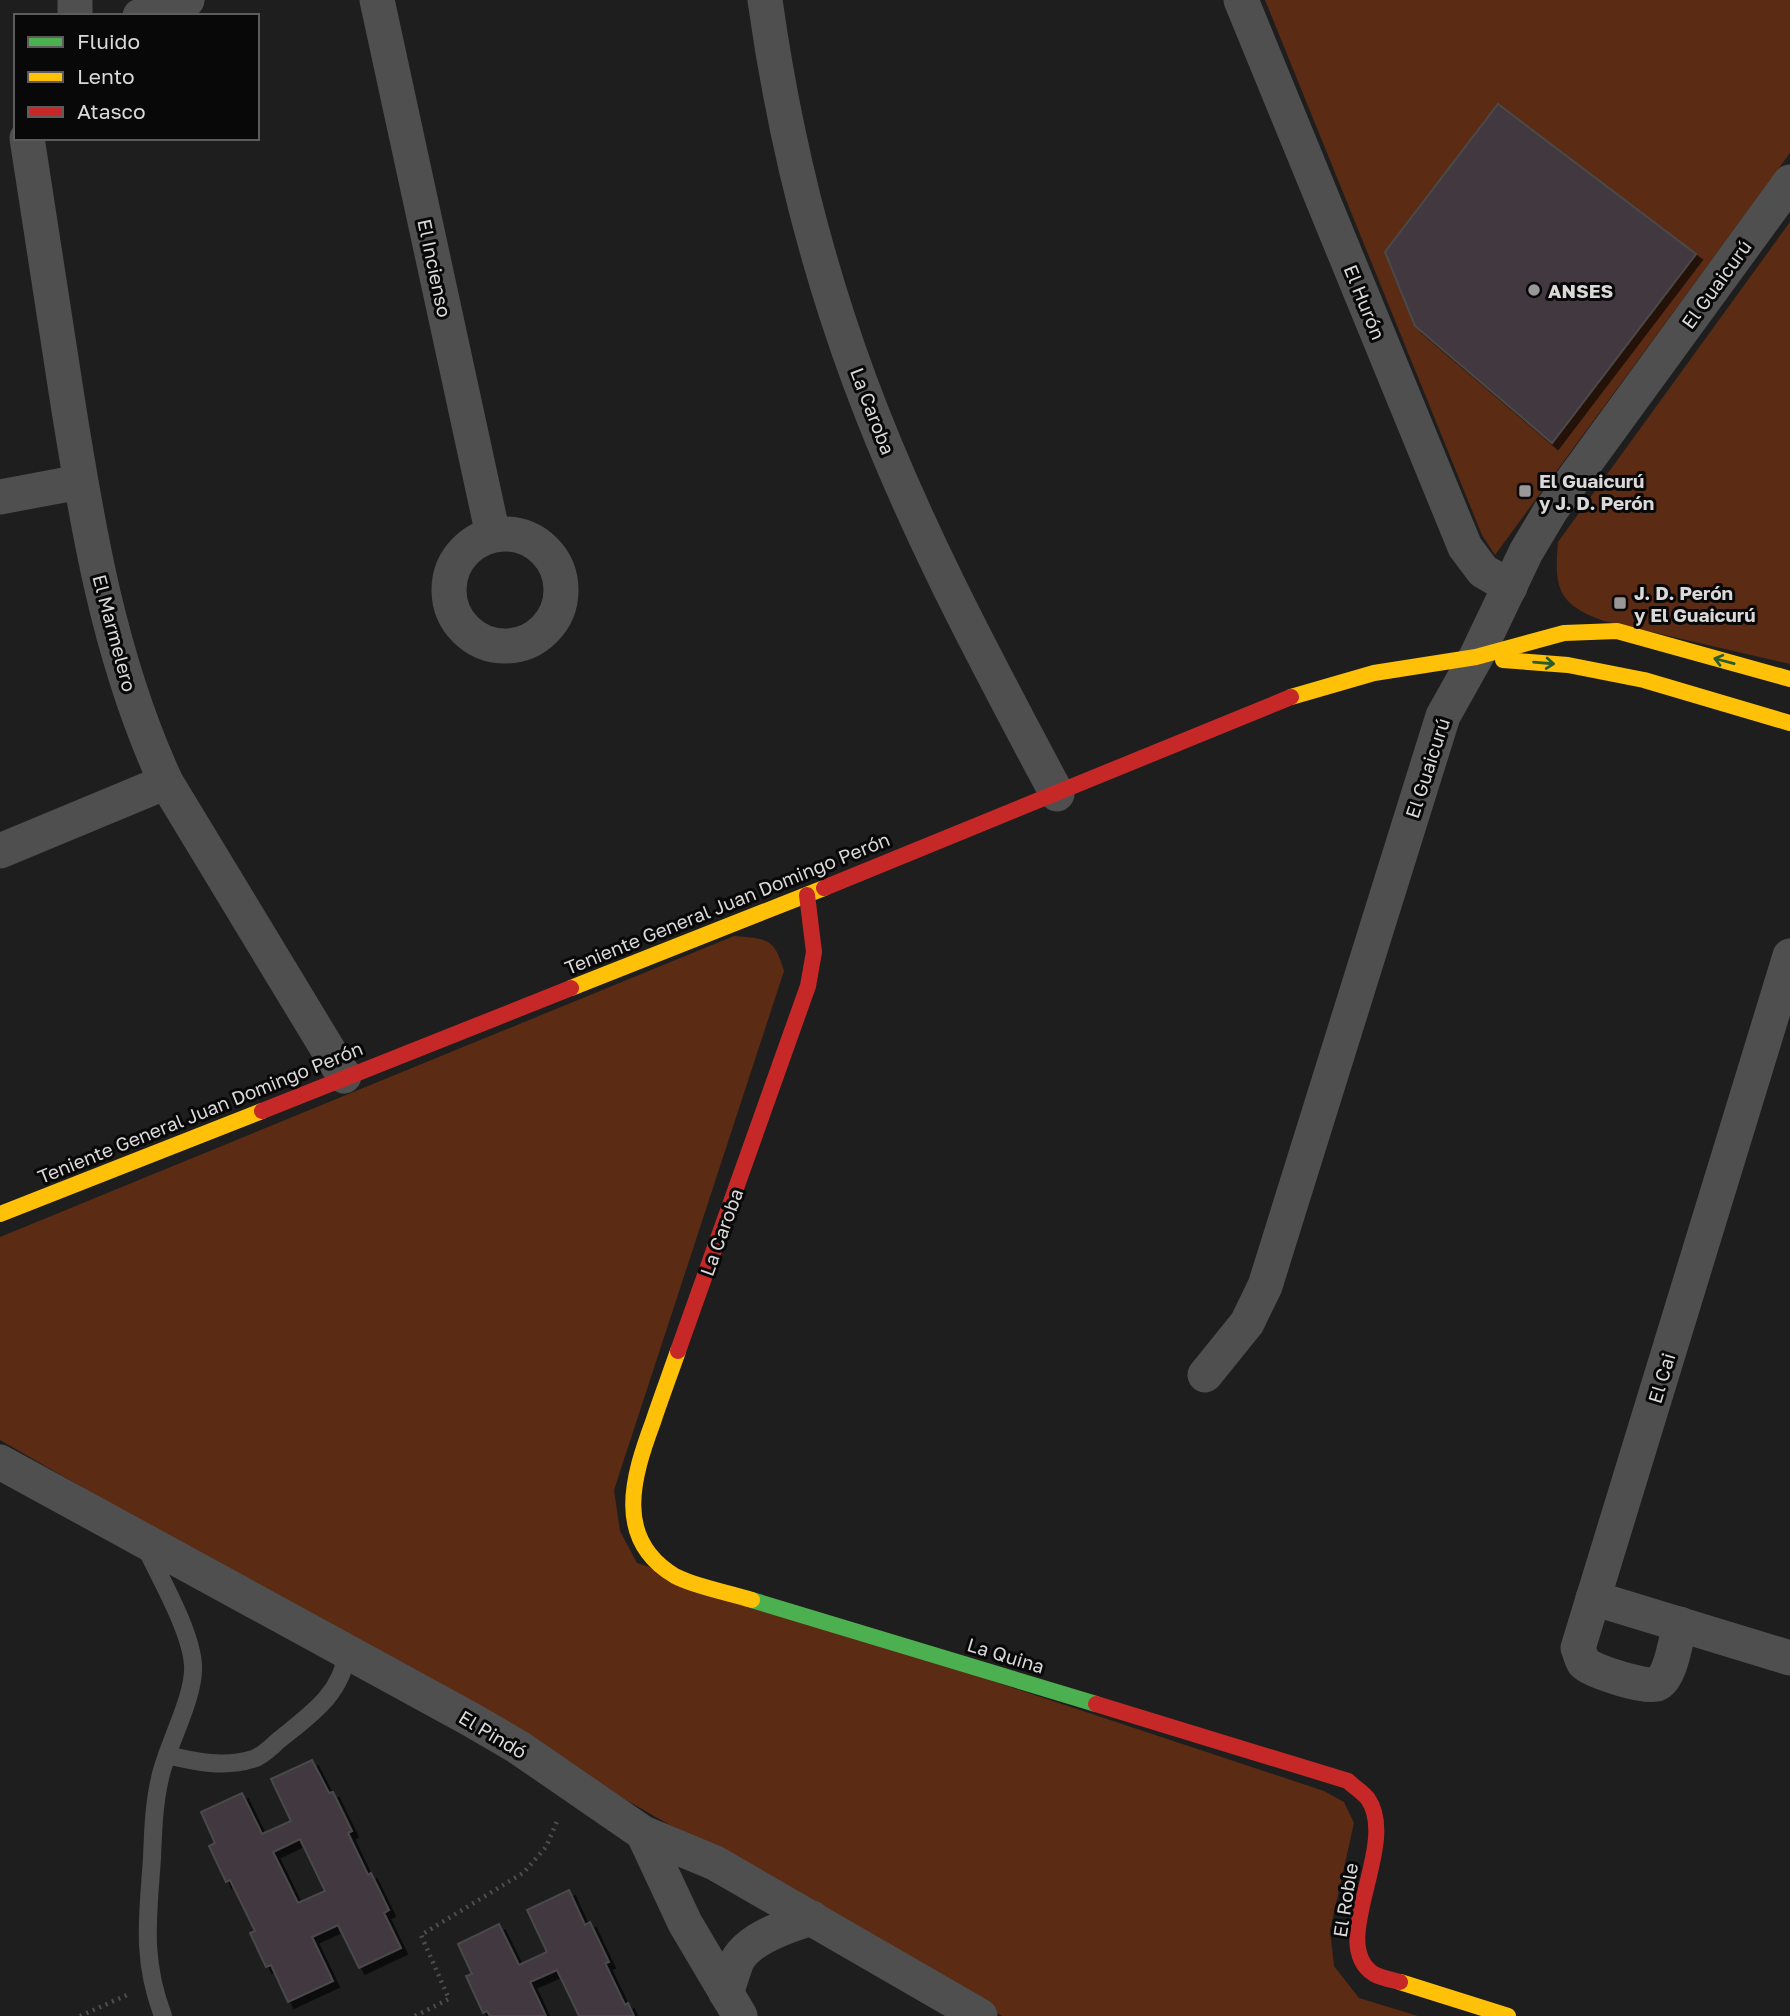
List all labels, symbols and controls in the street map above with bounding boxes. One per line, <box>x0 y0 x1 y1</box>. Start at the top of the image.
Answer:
legend <box>14 14 259 140</box>
text: Fluido <box>77 28 140 54</box>
text: Lento <box>77 63 135 89</box>
text: Atasco <box>77 98 146 124</box>
street label: El Incienso <box>413 217 457 319</box>
street label: El Guaicurú <box>1676 235 1756 333</box>
street label: El Hurón <box>1340 261 1390 343</box>
place label: ANSES <box>1548 279 1613 302</box>
marker: ANSES <box>1526 282 1542 298</box>
street label: La Caroba <box>846 364 900 458</box>
place label: El Guaicurú y J. D. Perón <box>1539 469 1654 514</box>
marker: El Guaicurú y J. D. Perón <box>1517 483 1533 499</box>
street label: El Marmelero <box>88 572 142 694</box>
place label: J. D. Perón y El Guaicurú <box>1634 581 1756 626</box>
marker: J. D. Perón y El Guaicurú <box>1612 595 1628 611</box>
one-way arrow <box>1713 653 1735 666</box>
one-way arrow <box>1532 657 1555 670</box>
street label: El Guaicurú <box>1400 715 1454 821</box>
street label: Teniente General Juan Domingo Perón <box>561 827 893 979</box>
street label: Teniente General Juan Domingo Perón <box>34 1036 366 1188</box>
street label: La Caroba <box>695 1185 747 1279</box>
street label: El Cai <box>1643 1350 1679 1406</box>
street label: La Quina <box>965 1632 1047 1678</box>
street label: El Pindó <box>455 1705 531 1763</box>
street label: El Roble <box>1328 1861 1362 1939</box>

